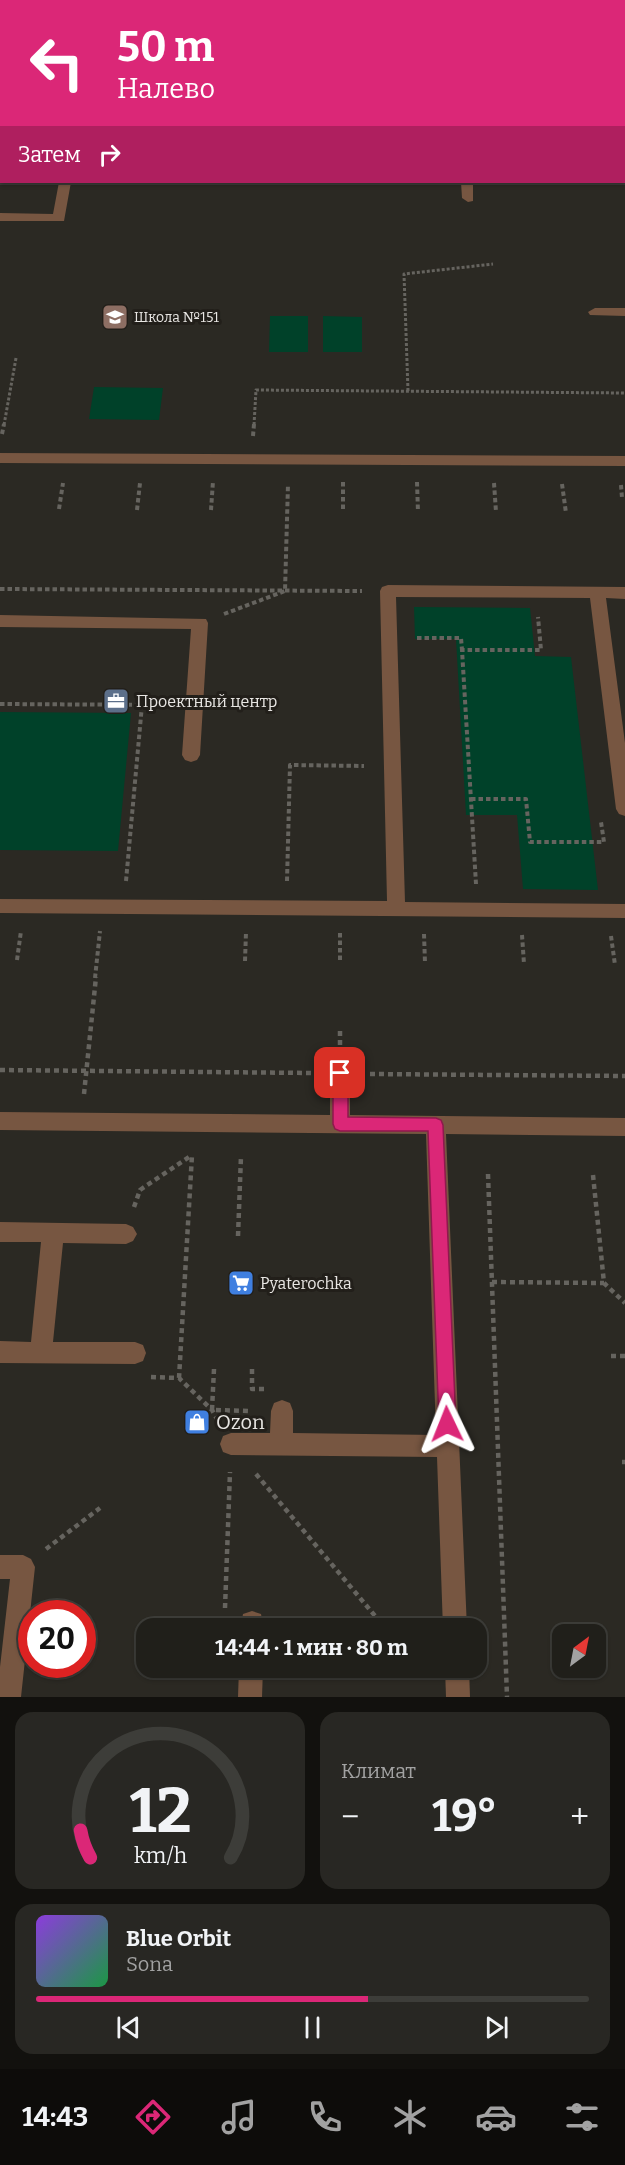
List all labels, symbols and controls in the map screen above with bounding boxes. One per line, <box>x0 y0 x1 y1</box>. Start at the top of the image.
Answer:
text: 50 m <box>117 22 214 72</box>
icon: left <box>18 24 96 102</box>
text: Налево <box>117 73 215 105</box>
icon: right <box>93 138 126 171</box>
text: Затем <box>18 141 81 168</box>
school or university icon: Школа №151 <box>100 302 130 332</box>
place label: Школа №151 <box>134 309 219 326</box>
office icon: Проектный центр <box>101 686 131 716</box>
place label: Проектный центр <box>136 692 277 711</box>
pin <box>314 1047 365 1098</box>
icon: arrive <box>323 1056 356 1089</box>
supermarket icon: Pyaterochka <box>226 1268 256 1298</box>
place label: Pyaterochka <box>260 1274 352 1293</box>
position arrow <box>415 1392 479 1456</box>
shop icon: Ozon <box>182 1407 212 1437</box>
place label: Ozon <box>216 1410 265 1434</box>
speed limit sign: 20 <box>18 1600 96 1678</box>
north arrow <box>552 1624 606 1678</box>
map controls <box>552 1624 606 1678</box>
text: 14:44 · 1 мин · 80 m <box>215 1634 408 1661</box>
text: Климат <box>341 1759 416 1783</box>
text: 12 <box>129 1774 191 1849</box>
text: 19° <box>432 1789 497 1843</box>
text: − <box>341 1797 359 1837</box>
text: + <box>570 1797 589 1837</box>
text: km/h <box>133 1843 187 1869</box>
text: Blue Orbit <box>126 1925 231 1952</box>
text: Sona <box>126 1952 173 1976</box>
icon: previous <box>112 2011 145 2044</box>
icon: pause <box>296 2011 329 2044</box>
icon: next <box>480 2011 513 2044</box>
icon: directions <box>132 2096 174 2138</box>
icon: music <box>218 2096 260 2138</box>
icon: phone <box>304 2096 346 2138</box>
icon: climate <box>389 2096 431 2138</box>
icon: car <box>475 2096 517 2138</box>
icon: filters <box>561 2096 603 2138</box>
text: 14:43 <box>22 2101 88 2133</box>

